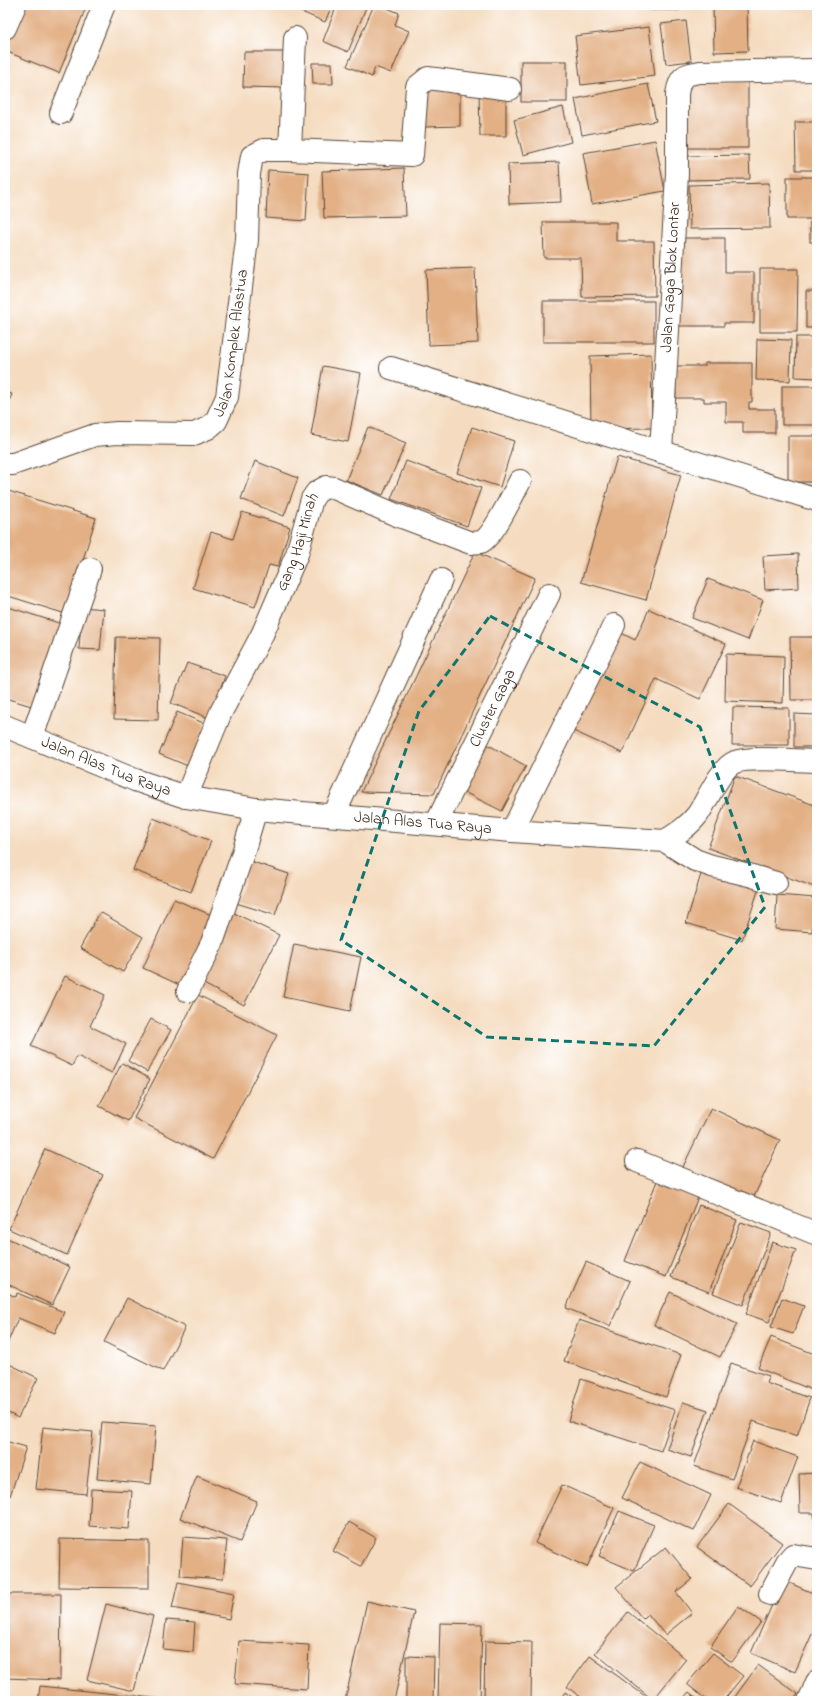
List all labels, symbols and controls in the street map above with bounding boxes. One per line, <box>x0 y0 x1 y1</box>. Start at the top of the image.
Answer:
street label: Jalan Gaga Blok Lontar <box>655 201 687 353</box>
street label: Jalan Komplek Alastua <box>207 268 255 421</box>
street label: Gang Haji Minah <box>270 487 325 595</box>
street label: Cluster Gaga <box>463 665 522 752</box>
street label: Jalan Alas Tua Raya <box>37 730 174 803</box>
street label: Jalan Alas Tua Raya <box>353 805 493 841</box>

